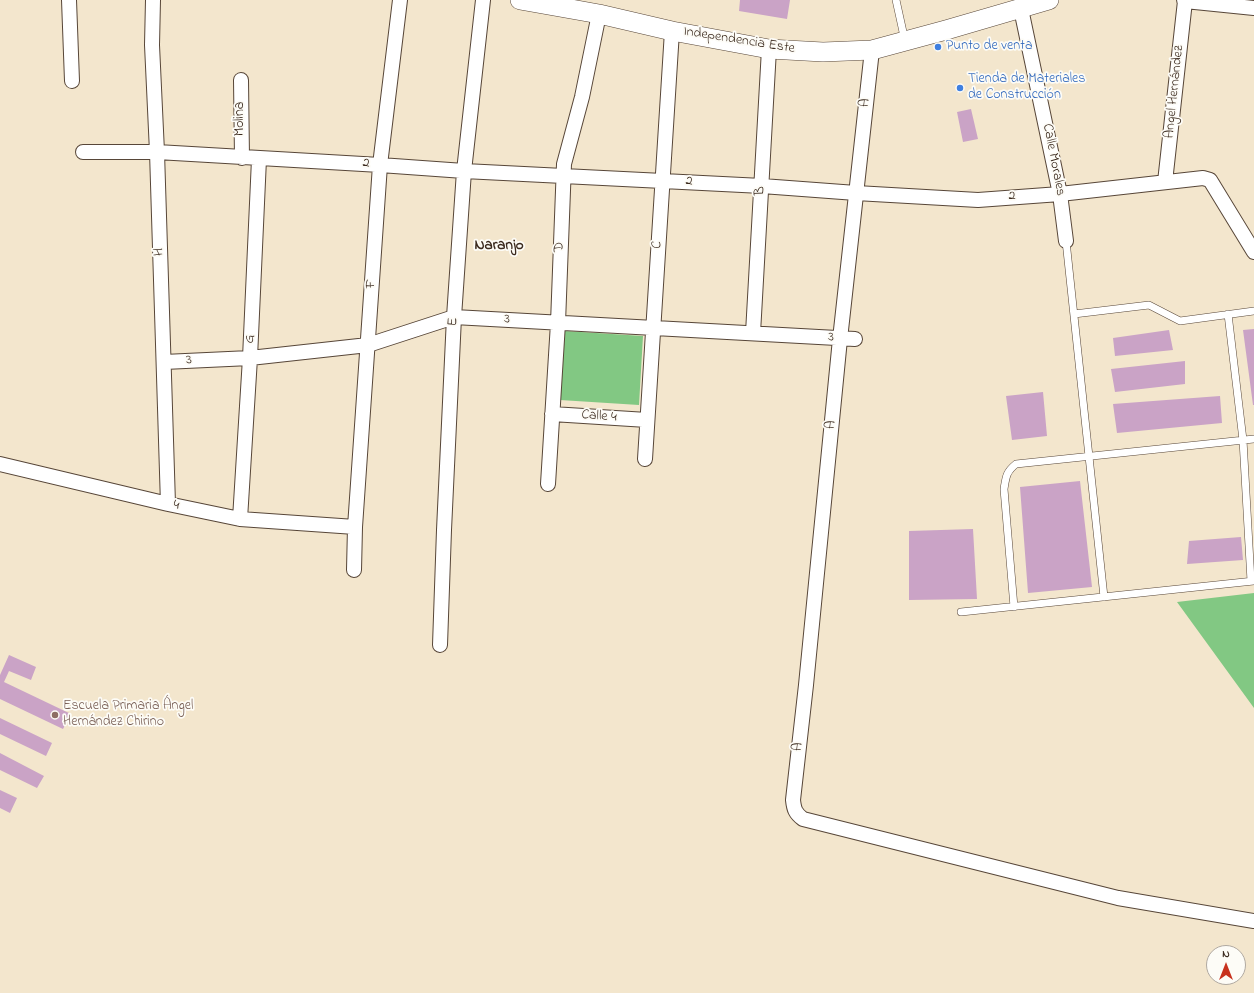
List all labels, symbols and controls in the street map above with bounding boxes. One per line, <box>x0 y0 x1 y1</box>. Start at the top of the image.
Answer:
street label: Independencia Este <box>682 24 796 58</box>
place label: Punto de venta <box>946 39 1033 55</box>
marker: Punto de venta <box>933 42 943 52</box>
street label: Angel Hernández <box>1162 45 1188 139</box>
place label: Tienda de Materiales de Construcción <box>968 72 1085 104</box>
marker: Tienda de Materiales de Construcción <box>955 83 965 93</box>
street label: A <box>857 98 875 108</box>
street label: Molina <box>233 102 249 136</box>
street label: Calle Morales <box>1038 122 1068 198</box>
street label: 2 <box>362 155 370 173</box>
street label: 2 <box>685 173 693 191</box>
street label: B <box>752 186 770 196</box>
street label: 2 <box>1008 188 1016 206</box>
district label: Naranjo <box>474 238 524 256</box>
street label: C <box>649 241 667 249</box>
street label: D <box>551 242 569 252</box>
street label: H <box>151 248 169 256</box>
street label: F <box>363 279 381 289</box>
street label: 3 <box>504 311 510 329</box>
street label: E <box>445 317 463 327</box>
street label: 3 <box>828 329 834 347</box>
street label: G <box>242 334 260 344</box>
street label: 3 <box>186 352 192 370</box>
street label: Calle 4 <box>581 407 617 427</box>
street label: A <box>823 420 841 430</box>
street label: 4 <box>171 497 181 515</box>
place label: Escuela Primaria Ángel Hernández Chirino <box>63 699 193 732</box>
marker: Escuela Primaria Ángel Hernández Chirino <box>50 710 60 720</box>
street label: A <box>790 742 808 752</box>
north arrow <box>1206 945 1246 985</box>
text: N <box>1222 946 1230 962</box>

